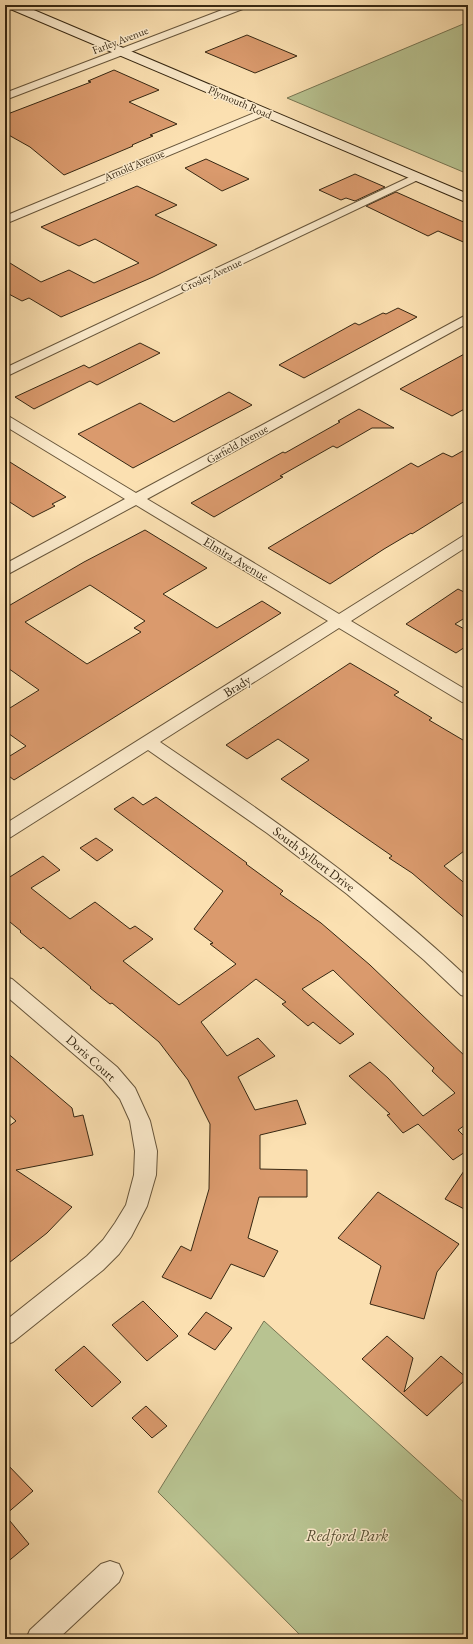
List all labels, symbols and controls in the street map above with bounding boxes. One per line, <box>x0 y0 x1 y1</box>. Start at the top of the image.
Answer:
street label: Farley Avenue <box>90 23 151 57</box>
street label: Plymouth Road <box>206 82 274 122</box>
street label: Arnold Avenue <box>101 146 167 184</box>
street label: Crosley Avenue <box>178 254 245 295</box>
street label: Garfield Avenue <box>204 421 271 467</box>
street label: Elmira Avenue <box>200 533 272 585</box>
street label: Brady <box>220 671 254 701</box>
street label: South Sylbert Drive <box>270 823 358 895</box>
street label: Doris Court <box>62 1031 120 1085</box>
park label: Redford Park <box>306 1525 389 1546</box>

